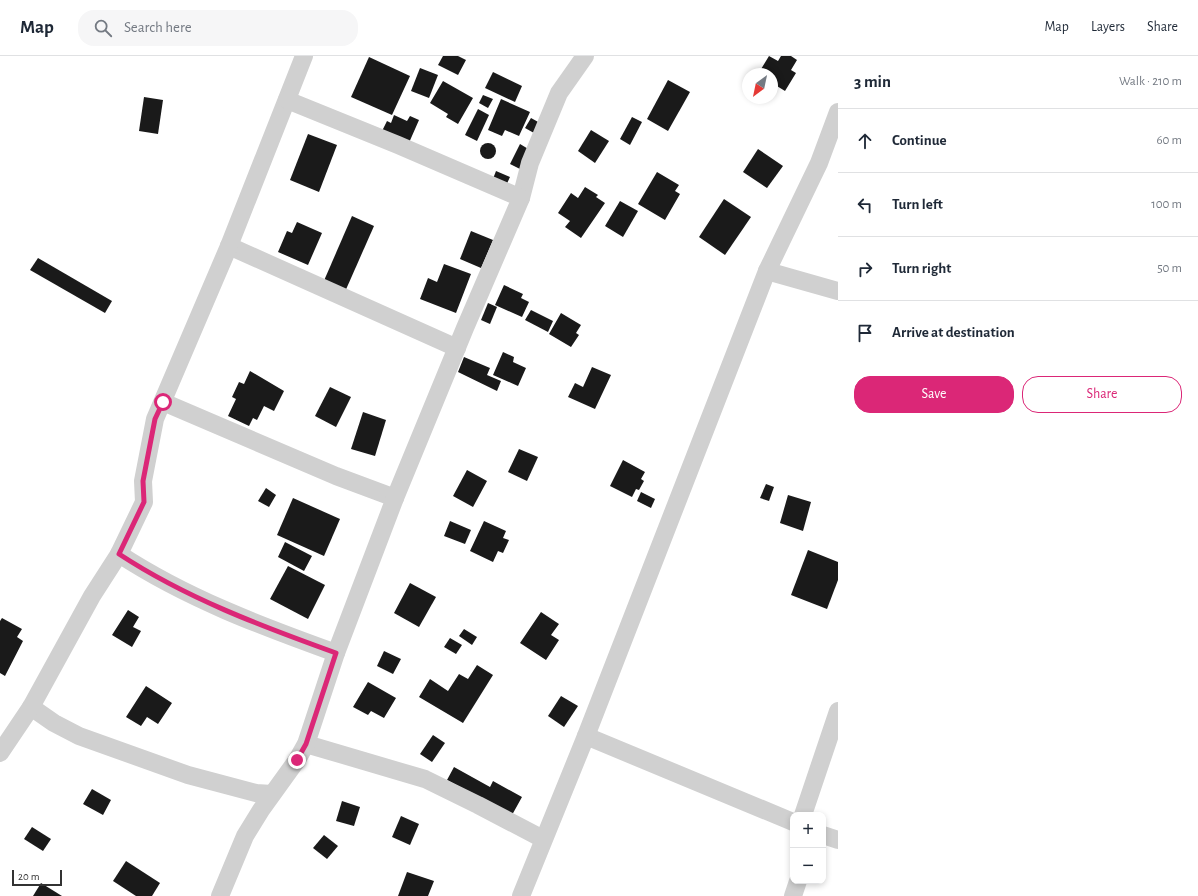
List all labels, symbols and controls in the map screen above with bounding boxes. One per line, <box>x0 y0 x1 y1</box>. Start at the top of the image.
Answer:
search box <box>78 10 358 46</box>
icon: search <box>92 17 114 39</box>
text: Map <box>20 18 54 37</box>
text: Search here <box>124 20 192 35</box>
text: Map <box>1044 20 1069 34</box>
text: Layers <box>1091 20 1125 34</box>
text: Share <box>1147 20 1178 34</box>
north arrow <box>742 68 778 104</box>
text: 3 min <box>854 73 891 90</box>
text: Walk · 210 m <box>1119 75 1182 88</box>
icon: ahead <box>854 130 876 152</box>
text: Continue <box>892 133 947 148</box>
text: 60 m <box>1156 134 1182 147</box>
icon: left <box>854 194 876 216</box>
text: Turn left <box>892 197 943 212</box>
text: 100 m <box>1151 198 1182 211</box>
icon: right <box>854 258 876 280</box>
text: Turn right <box>892 261 951 276</box>
text: 50 m <box>1157 262 1182 275</box>
icon: arrive <box>854 322 876 344</box>
text: Arrive at destination <box>892 325 1015 340</box>
button: Save <box>854 376 1014 413</box>
button: Share <box>1022 376 1182 413</box>
route start <box>154 393 172 411</box>
route end <box>288 751 306 769</box>
map controls <box>790 812 826 884</box>
button: + <box>790 812 826 848</box>
button: − <box>790 848 826 884</box>
scale bar <box>12 868 62 887</box>
text: 20 m <box>18 871 39 882</box>

